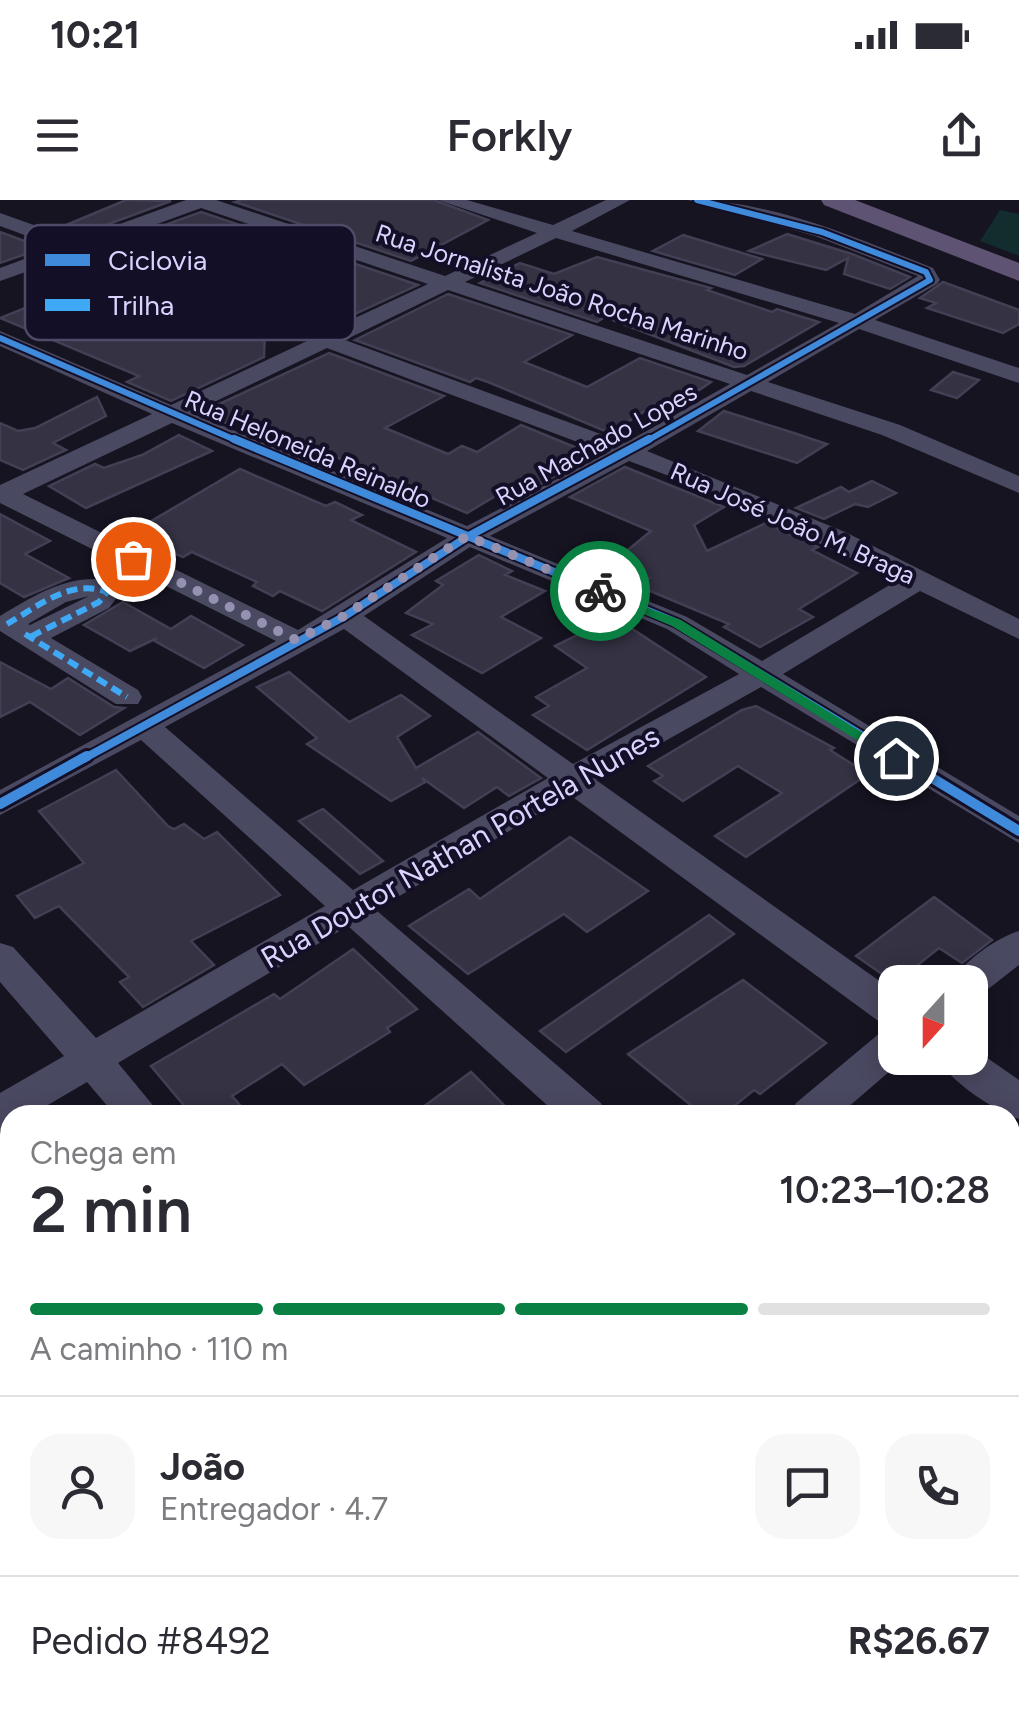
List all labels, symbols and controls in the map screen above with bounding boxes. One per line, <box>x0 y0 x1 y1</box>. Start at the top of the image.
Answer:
text: 10:21 <box>50 12 140 58</box>
icon: menu <box>30 108 85 163</box>
text: Forkly <box>447 108 572 162</box>
icon: share <box>934 108 989 163</box>
street label: Rua Jornalista João Rocha Marinho <box>372 217 752 367</box>
legend <box>25 225 355 340</box>
text: Ciclovia <box>108 243 207 277</box>
text: Trilha <box>108 288 174 322</box>
street label: Rua Machado Lopes <box>490 376 702 512</box>
street label: Rua Heloneida Reinaldo <box>180 384 436 514</box>
street label: Rua José João M. Braga <box>666 455 920 591</box>
pin <box>91 517 176 602</box>
icon: bag <box>106 532 161 587</box>
courier <box>550 541 650 641</box>
icon: bike <box>573 564 628 619</box>
pin <box>854 716 939 801</box>
street label: Rua Doutor Nathan Portela Nunes <box>254 718 666 976</box>
icon: home <box>869 731 924 786</box>
north arrow <box>878 965 988 1075</box>
map controls <box>878 965 988 1075</box>
text: Chega em <box>30 1134 176 1172</box>
text: 10:23–10:28 <box>779 1167 990 1213</box>
text: 2 min <box>30 1170 192 1248</box>
text: A caminho · 110 m <box>30 1330 288 1368</box>
button: person <box>30 1434 135 1539</box>
button: chat <box>755 1434 860 1539</box>
button: phone <box>885 1434 990 1539</box>
text: João <box>160 1444 245 1490</box>
text: Entregador · 4.7 <box>160 1490 388 1528</box>
text: Pedido #8492 <box>30 1618 271 1664</box>
text: R$26.67 <box>848 1618 990 1664</box>

